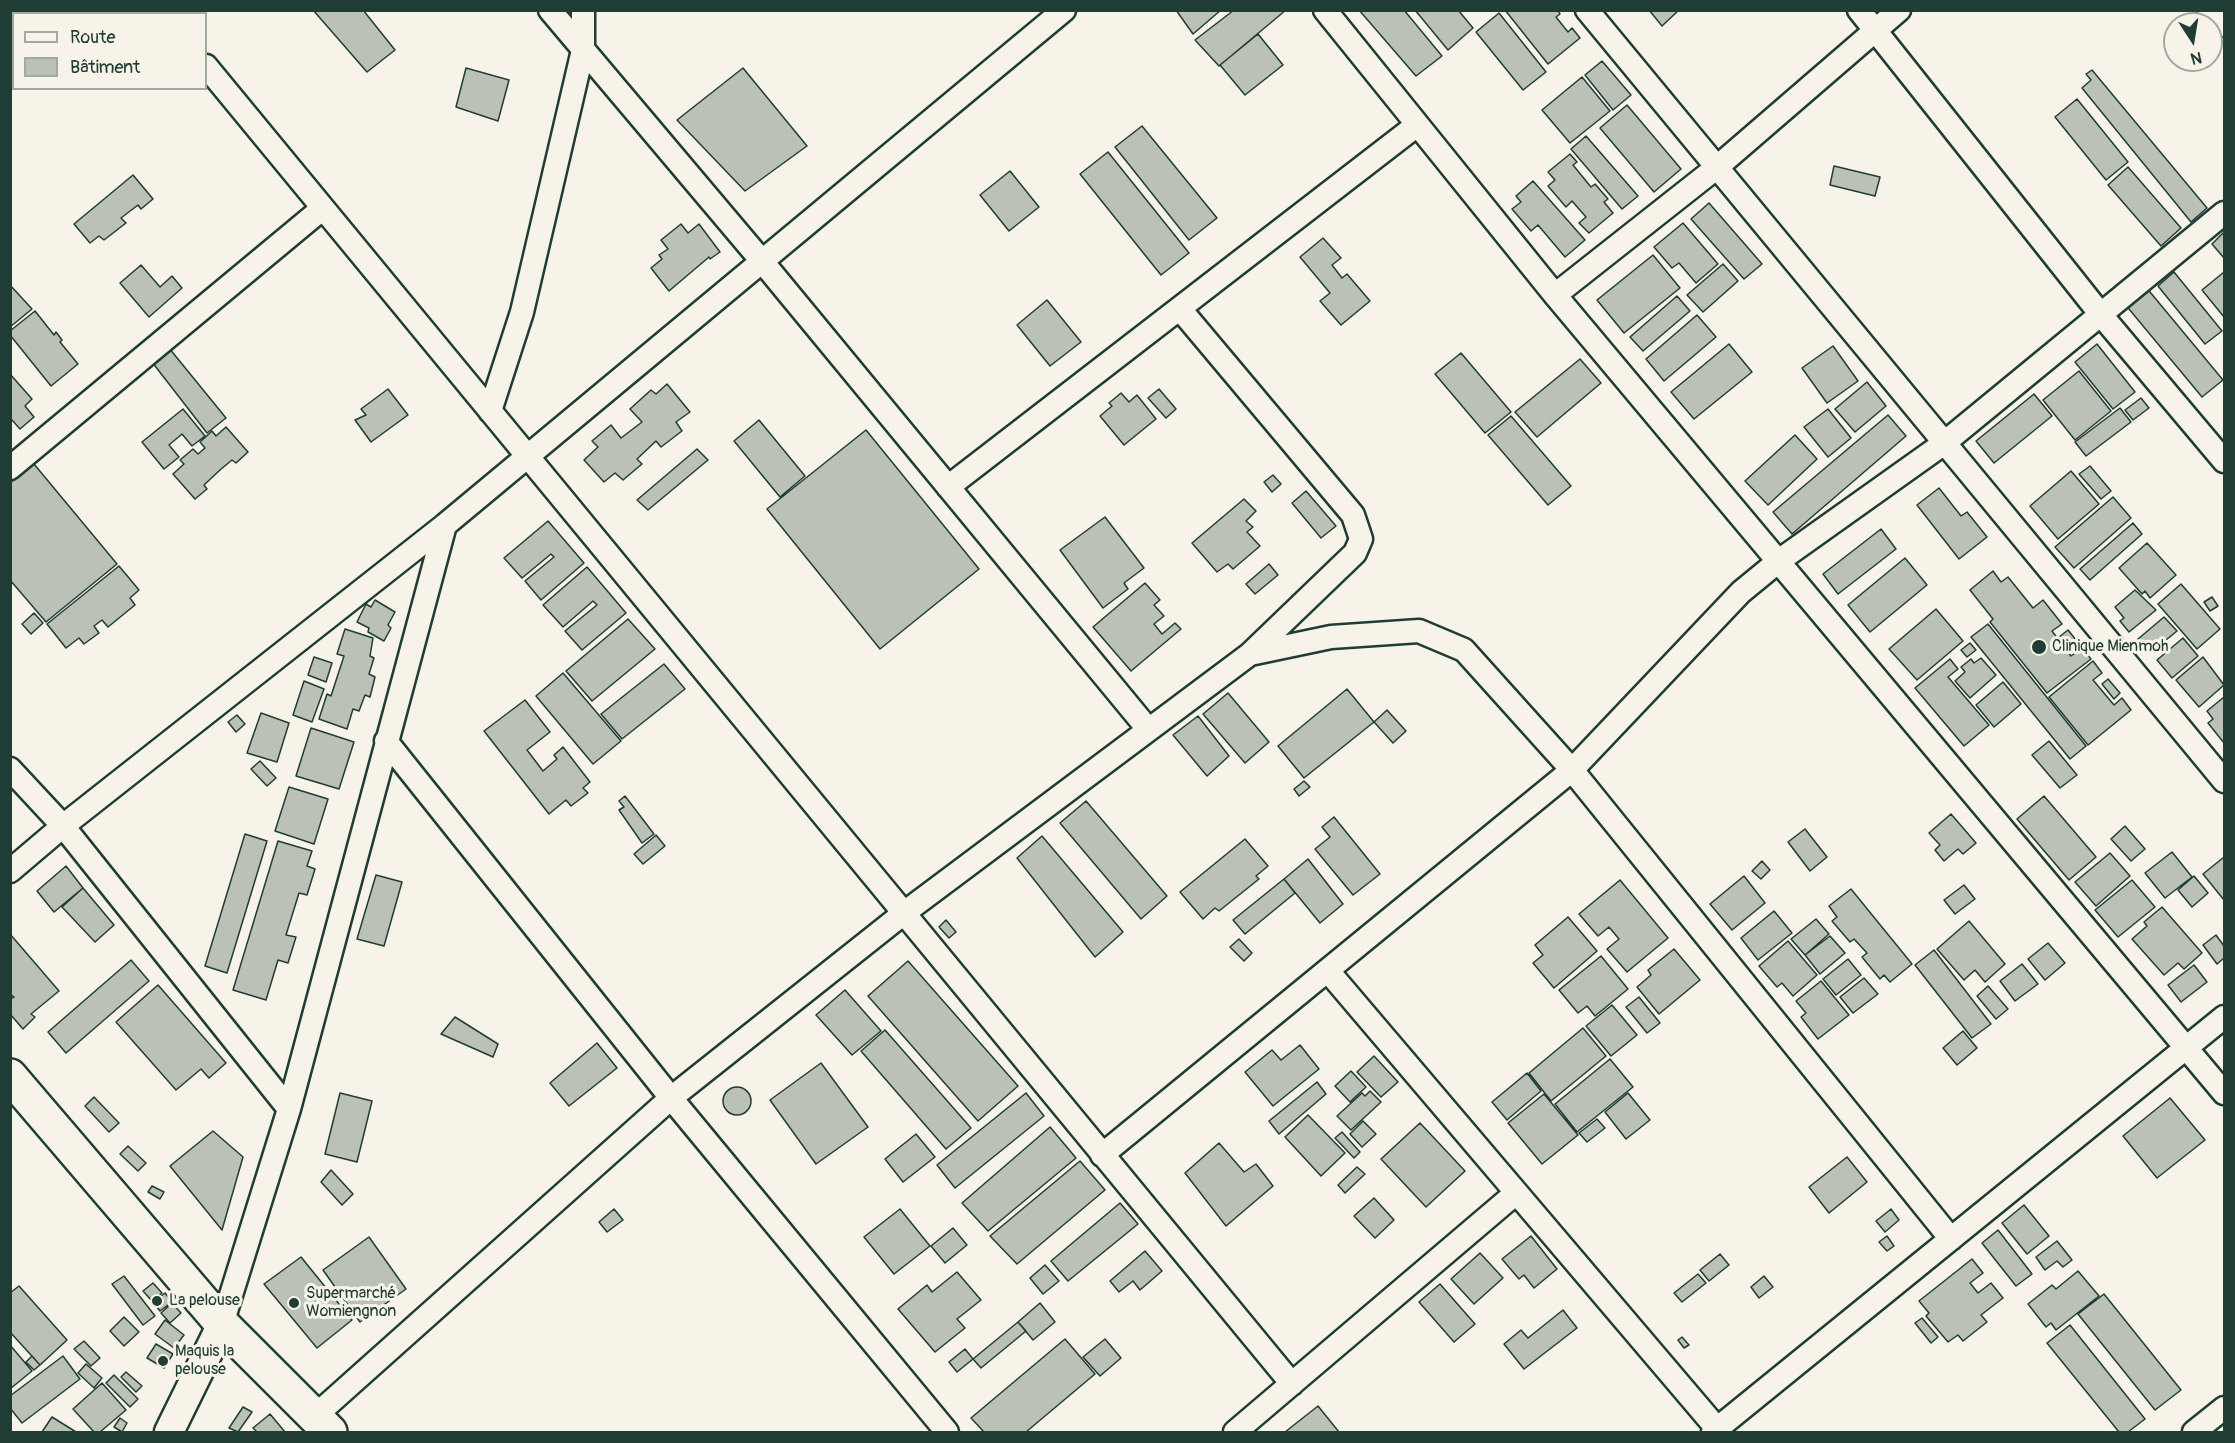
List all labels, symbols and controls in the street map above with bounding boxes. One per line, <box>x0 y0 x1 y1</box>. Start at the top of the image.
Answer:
legend <box>12 12 207 90</box>
north arrow <box>2163 12 2223 72</box>
text: Route <box>70 26 115 49</box>
text: N <box>2189 47 2204 69</box>
text: Bâtiment <box>70 56 140 79</box>
place label: Clinique Mienmoh <box>2052 637 2168 657</box>
marker: Clinique Mienmoh <box>2030 638 2048 656</box>
place label: Supermarché Womiengnon <box>306 1284 396 1322</box>
place label: La pelouse <box>169 1291 240 1311</box>
marker: La pelouse <box>150 1294 164 1308</box>
marker: Supermarché Womiengnon <box>287 1296 301 1310</box>
place label: Maquis la pelouse <box>175 1342 234 1380</box>
marker: Maquis la pelouse <box>156 1354 170 1368</box>

